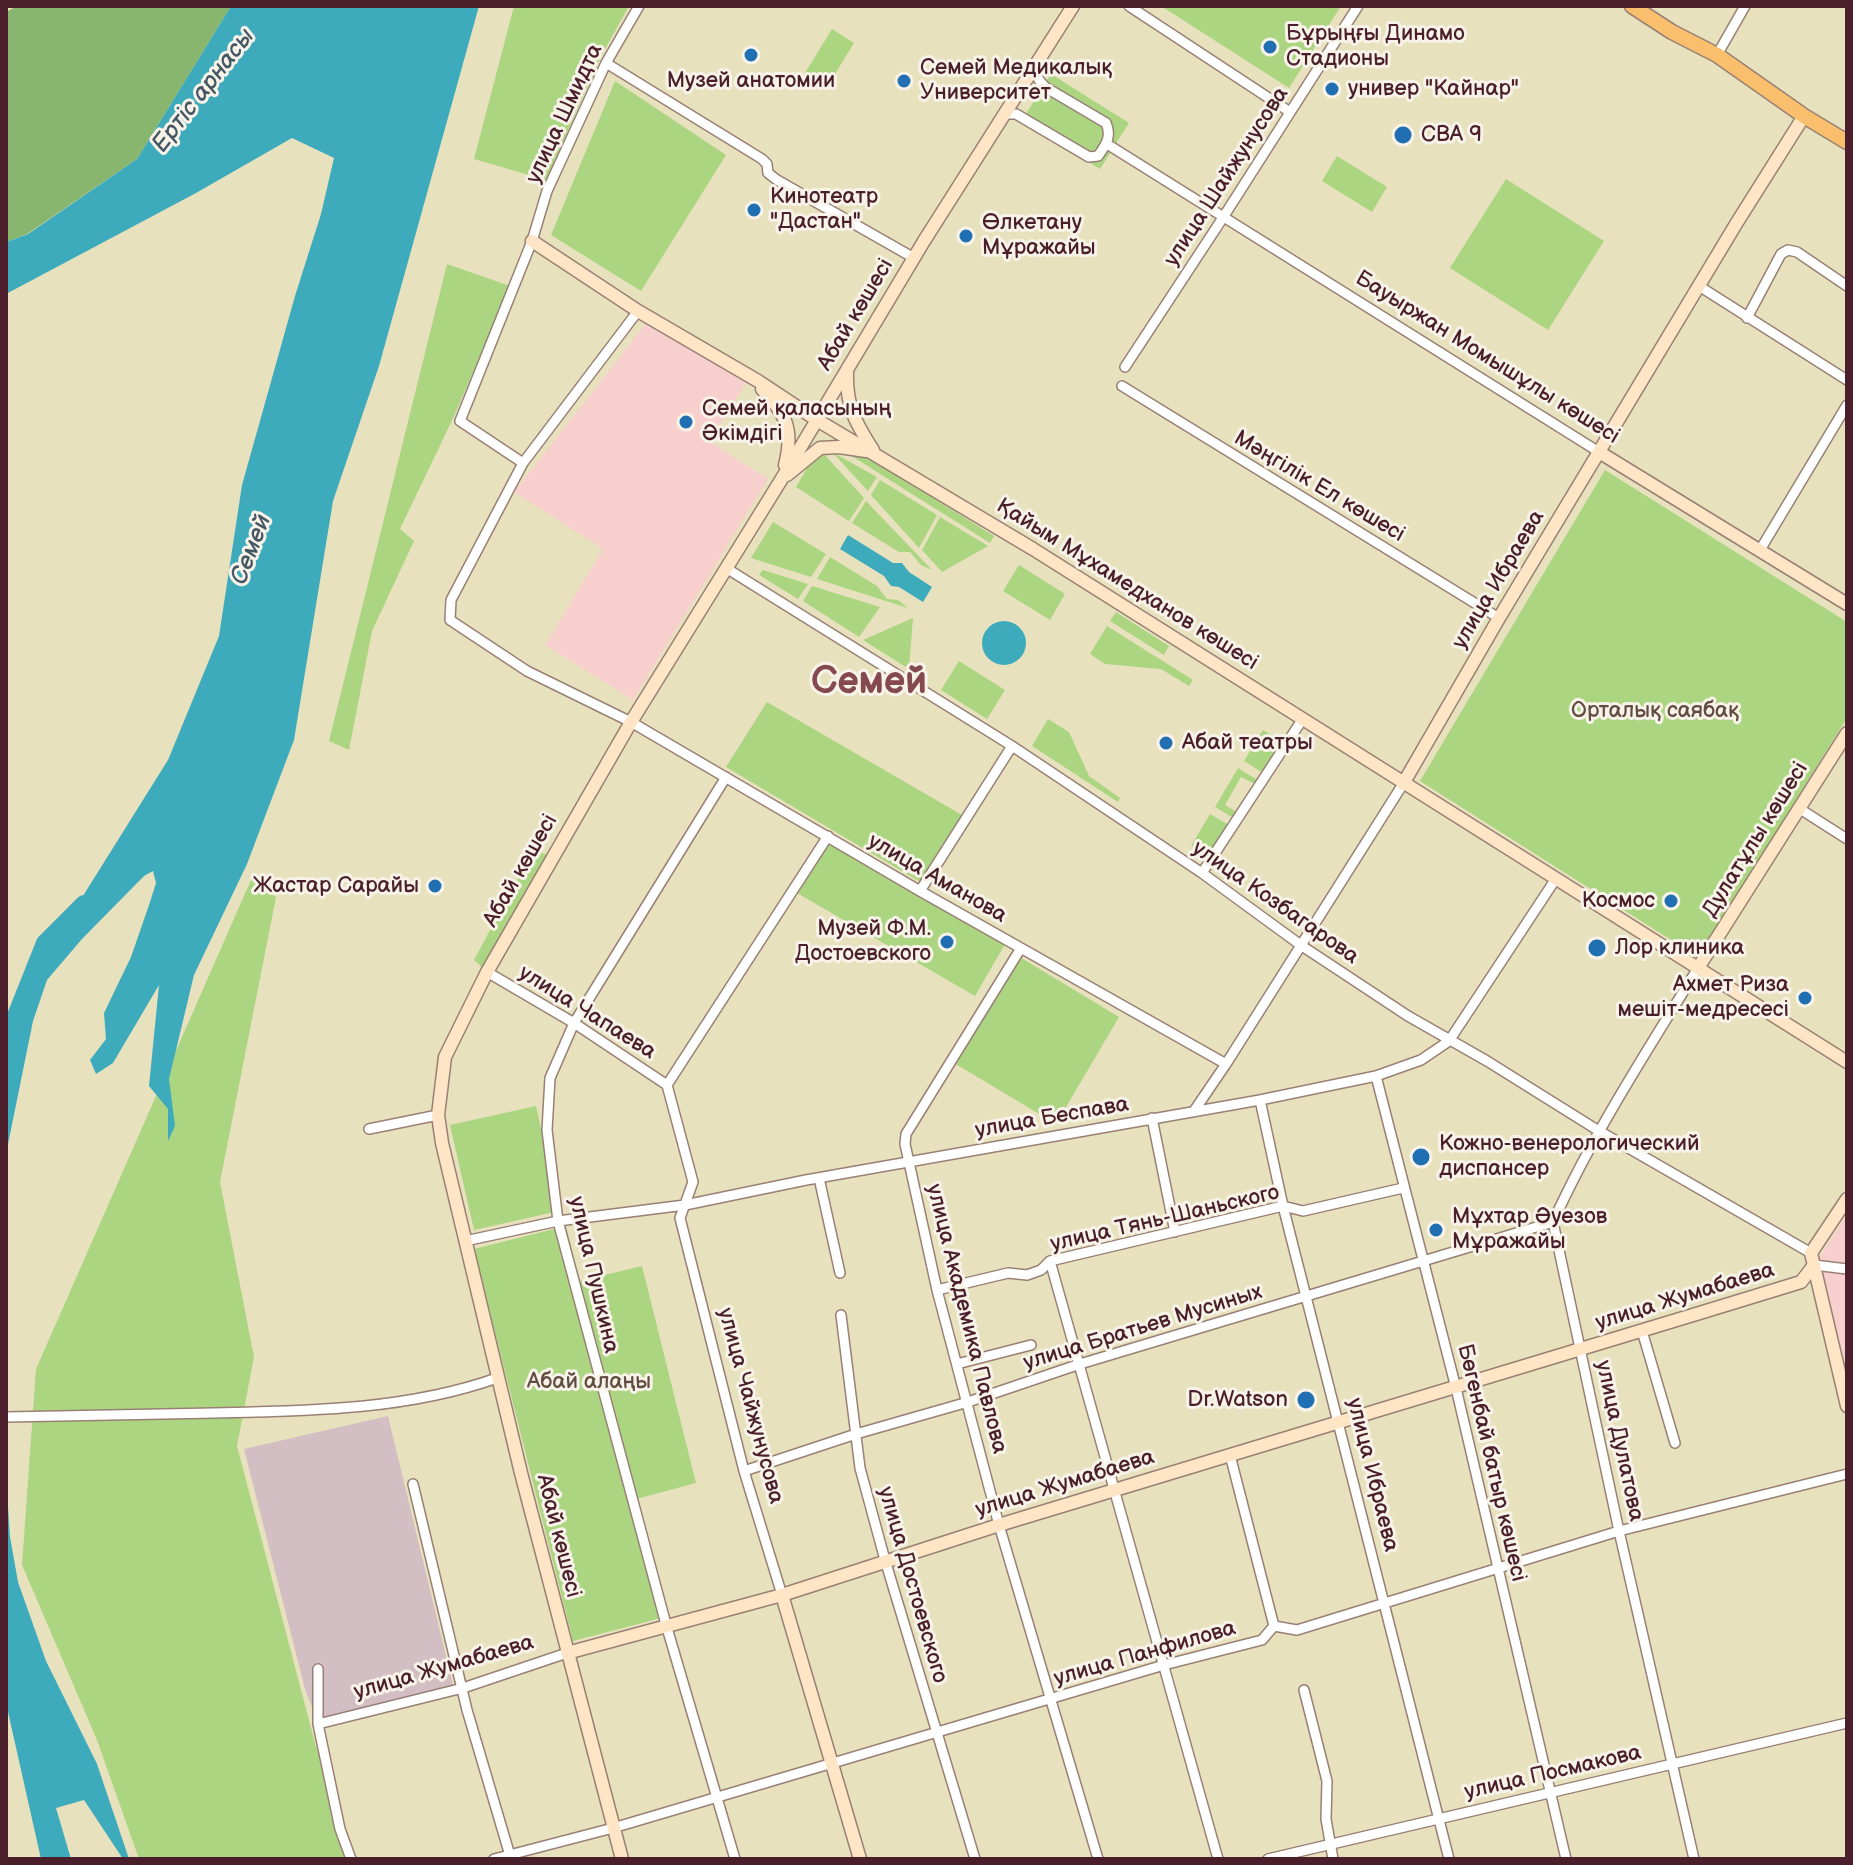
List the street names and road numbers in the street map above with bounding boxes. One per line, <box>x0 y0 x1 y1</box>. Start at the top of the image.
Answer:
street label: улица Шмидта <box>521 40 609 188</box>
street label: улица Шайжунусова <box>1159 82 1295 272</box>
street label: Абай көшесі <box>812 254 900 376</box>
street label: Бауыржан Момышұлы көшесі <box>1350 266 1624 450</box>
street label: Мәңгілік Ел көшесі <box>1229 426 1409 548</box>
street label: Қайым Мұхамедханов көшесі <box>991 493 1263 677</box>
street label: улица Ибраева <box>1447 506 1551 654</box>
street label: Дулатұлы көшесі <box>1698 757 1814 923</box>
street label: Абай көшесі <box>478 810 564 932</box>
street label: улица Аманова <box>863 829 1011 929</box>
street label: улица Козбагарова <box>1187 836 1363 970</box>
street label: улица Чапаева <box>513 960 661 1066</box>
street label: улица Беспава <box>973 1092 1131 1144</box>
street label: улица Тянь-Шаньского <box>1048 1180 1282 1258</box>
street label: улица Академика Павлова <box>920 1182 1012 1456</box>
street label: улица Пушкина <box>562 1194 624 1356</box>
street label: улица Жумабаева <box>1592 1257 1778 1337</box>
street label: улица Братьев Мусиных <box>1021 1279 1265 1377</box>
street label: улица Чайжунусова <box>711 1305 789 1507</box>
street label: Бөгенбай батыр көшесі <box>1451 1342 1531 1584</box>
street label: улица Дулатова <box>1589 1358 1649 1524</box>
street label: улица Ибраева <box>1340 1395 1404 1555</box>
street label: улица Жумабаева <box>972 1444 1158 1524</box>
street label: Абай көшесі <box>530 1472 586 1600</box>
street label: улица Достоевского <box>871 1484 953 1686</box>
street label: улица Панфилова <box>1051 1615 1239 1693</box>
street label: улица Жумабаева <box>351 1630 537 1706</box>
street label: улица Посмакова <box>1462 1740 1644 1806</box>

